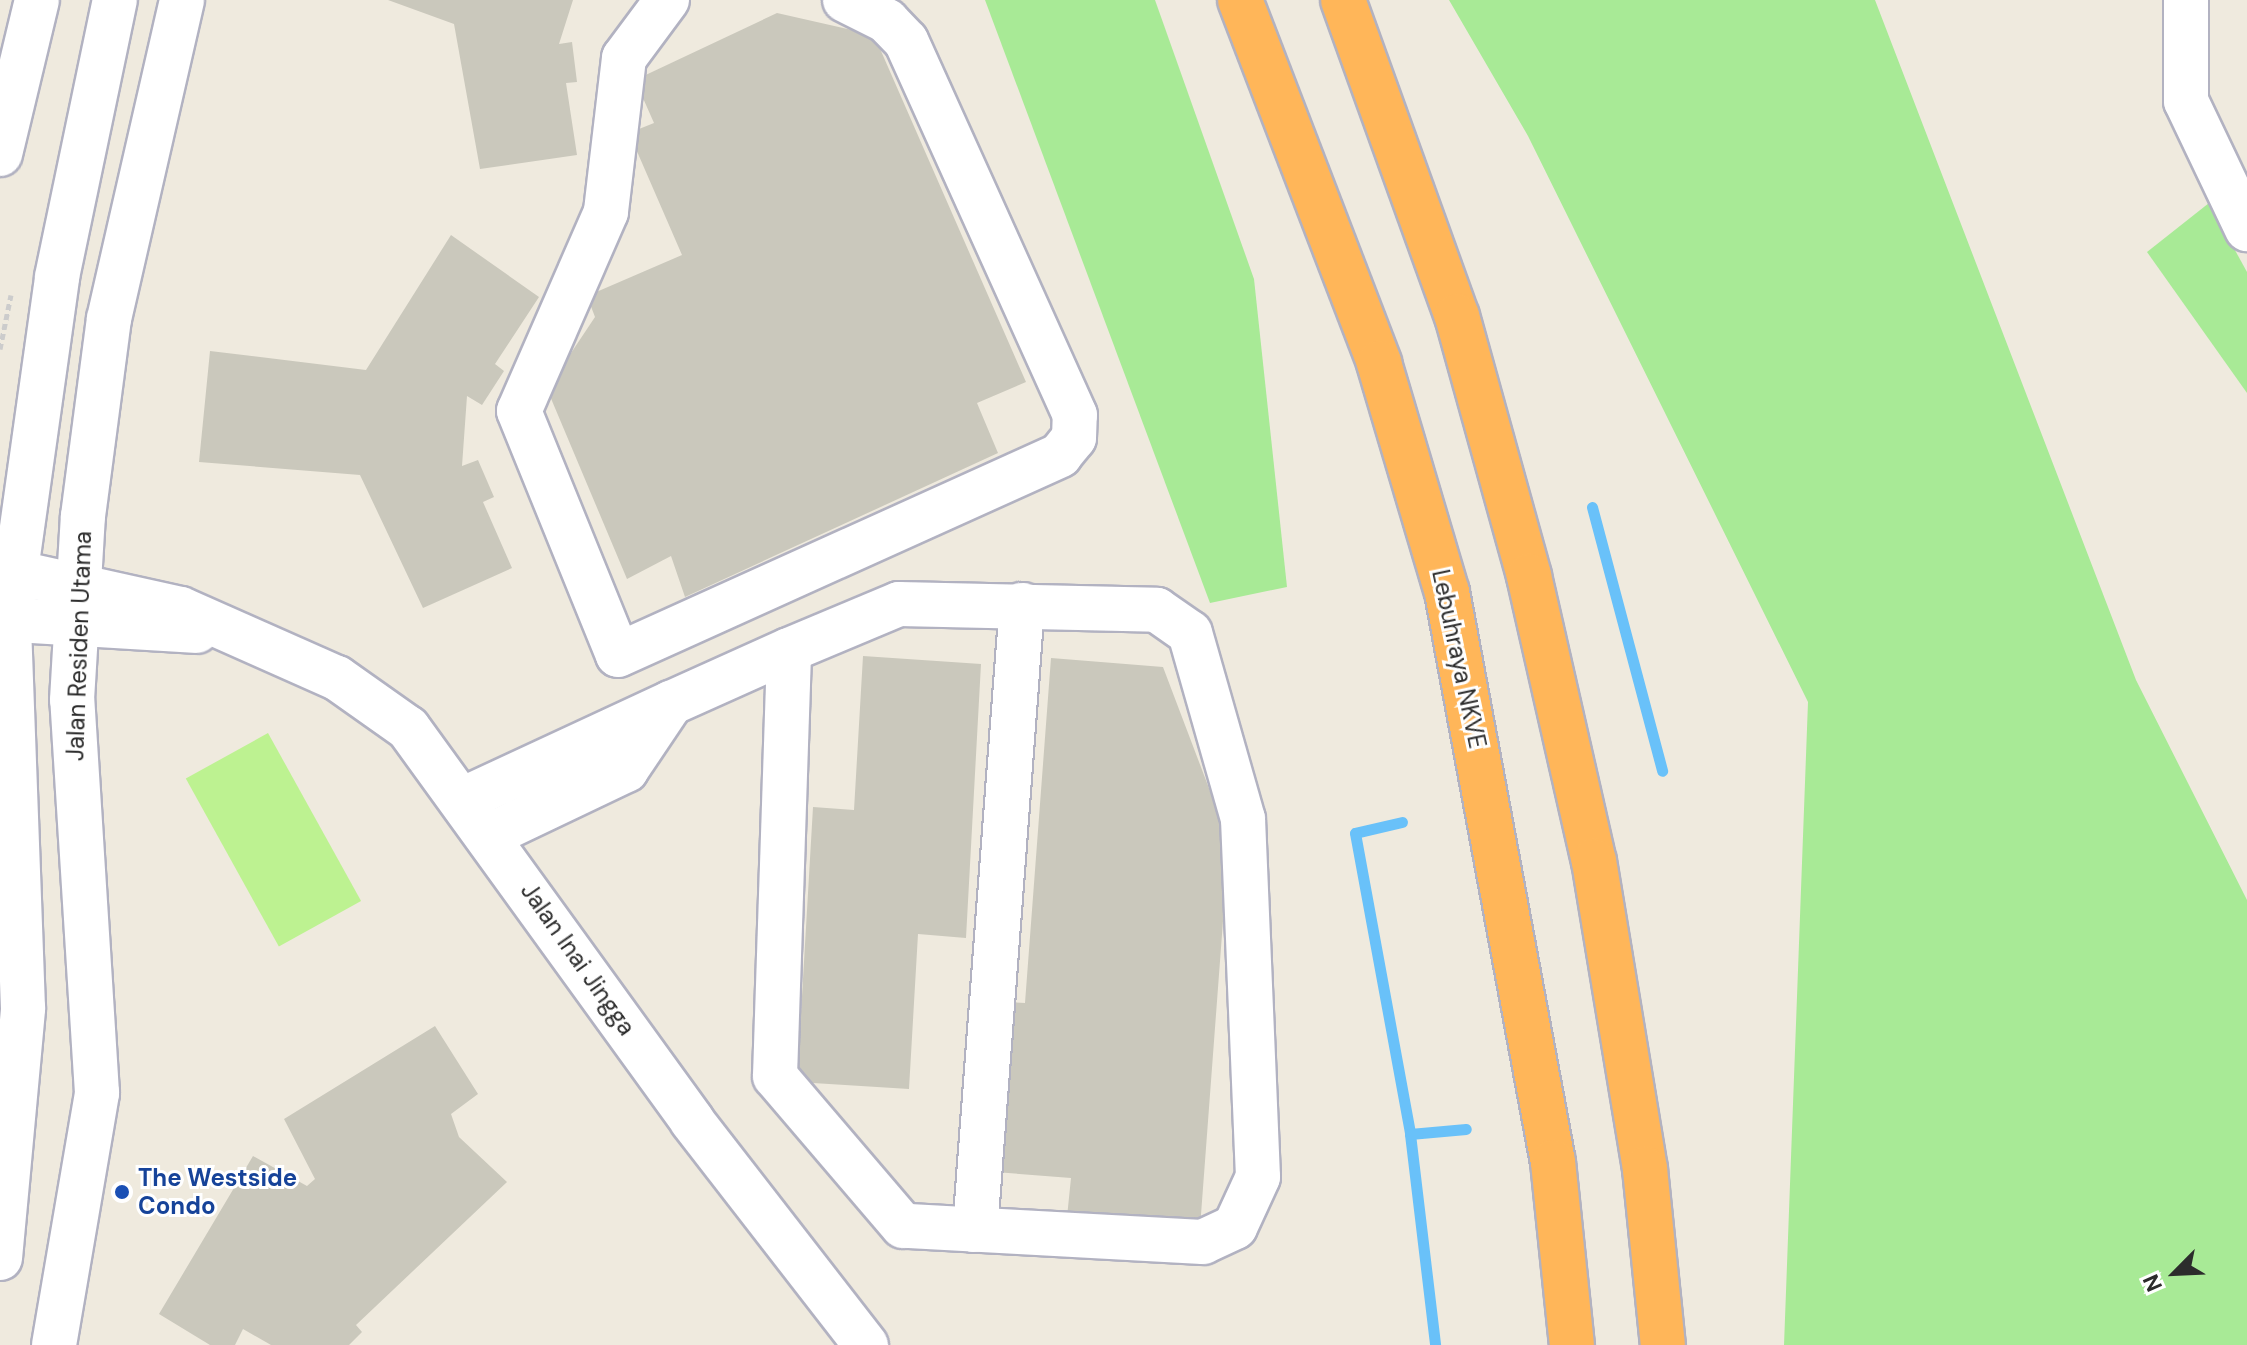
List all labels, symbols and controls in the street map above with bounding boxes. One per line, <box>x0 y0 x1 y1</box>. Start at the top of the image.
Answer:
street label: Jalan Residen Utama <box>61 531 97 761</box>
street label: Lebuhraya NKVE <box>1426 567 1492 751</box>
street label: Jalan Inai Jingga <box>515 877 641 1041</box>
place label: The Westside Condo <box>138 1164 297 1220</box>
marker: The Westside Condo <box>113 1183 131 1201</box>
north arrow <box>2135 1233 2215 1313</box>
text: N <box>2136 1270 2169 1296</box>

